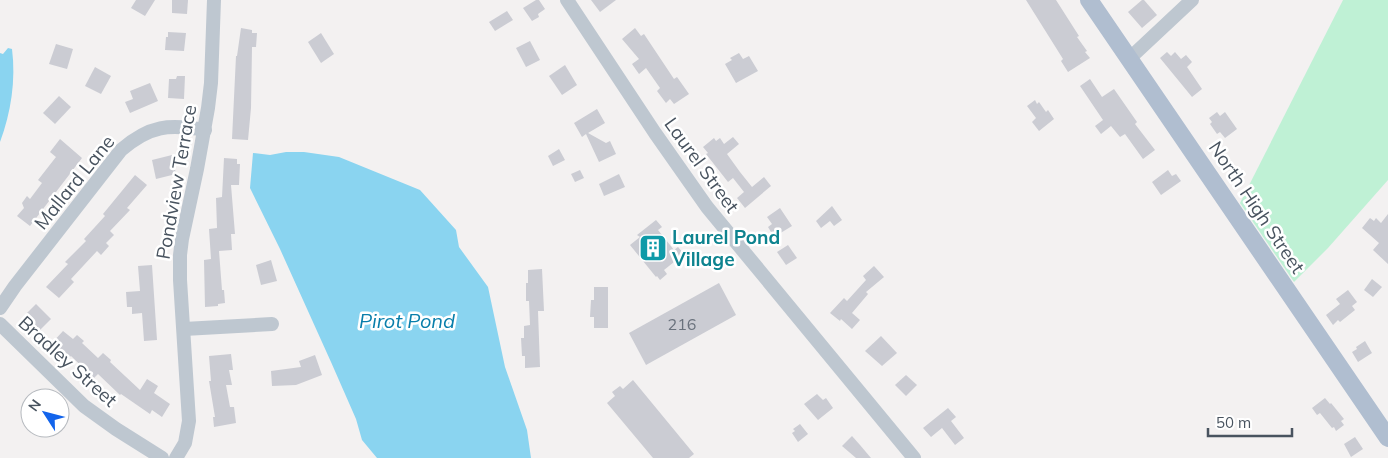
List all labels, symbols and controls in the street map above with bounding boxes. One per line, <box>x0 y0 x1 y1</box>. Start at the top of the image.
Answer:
street label: Pondview Terrace <box>151 103 201 261</box>
street label: Laurel Street <box>659 113 745 218</box>
street label: Mallard Lane <box>29 130 119 234</box>
street label: North High Street <box>1204 136 1310 278</box>
place label: Laurel Pond Village <box>671 225 780 271</box>
building icon: Laurel Pond Village <box>638 233 668 263</box>
water label: Pirot Pond <box>359 308 455 333</box>
street label: Bradley Street <box>14 310 123 412</box>
house number: 216 <box>668 314 696 334</box>
north arrow <box>20 388 70 438</box>
text: N <box>24 396 45 415</box>
scale bar <box>1208 406 1292 438</box>
text: 50 m <box>1216 413 1251 432</box>

